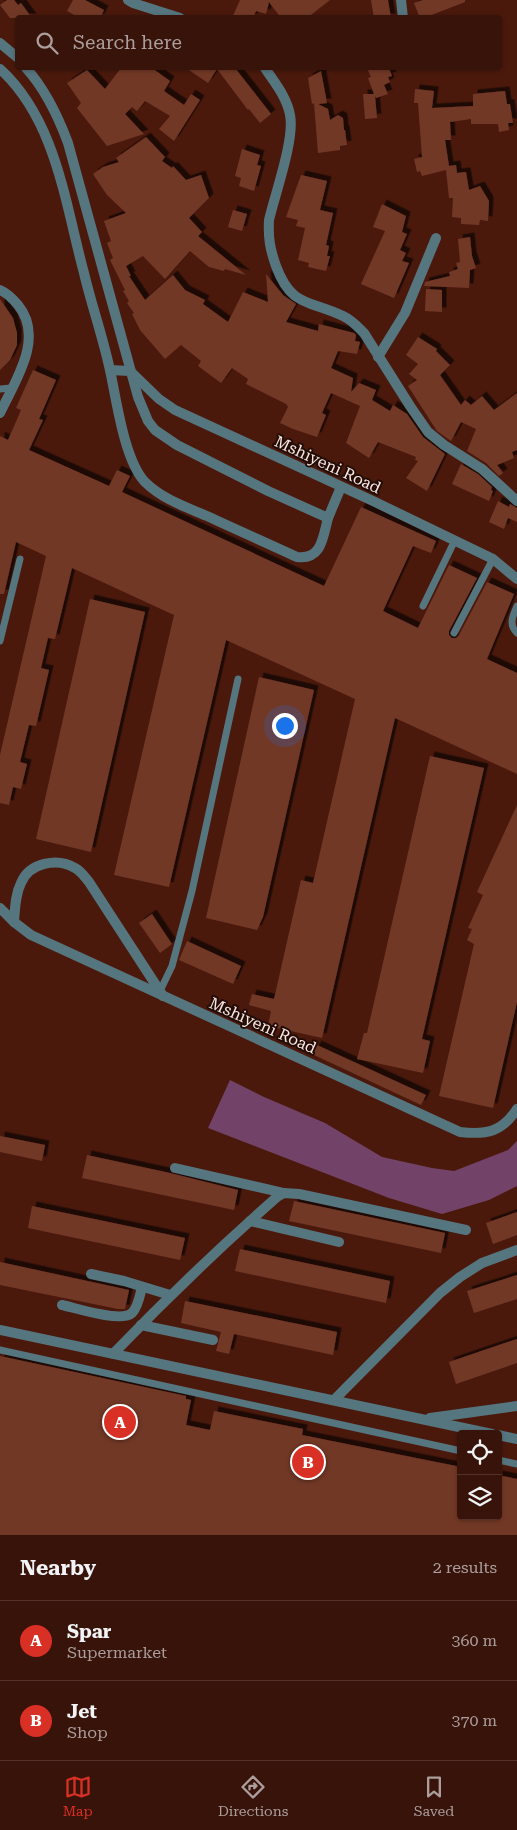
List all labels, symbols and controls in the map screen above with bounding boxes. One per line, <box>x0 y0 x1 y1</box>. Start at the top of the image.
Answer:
search box <box>15 15 502 70</box>
icon: search <box>33 29 61 57</box>
text: Search here <box>73 31 182 54</box>
street label: Mshiyeni Road <box>272 432 384 497</box>
your location <box>272 713 298 739</box>
street label: Mshiyeni Road <box>206 993 319 1058</box>
pin: A <box>104 1403 136 1441</box>
map controls <box>457 1430 502 1520</box>
button: locate <box>457 1430 502 1475</box>
pin: B <box>292 1443 324 1481</box>
button: layers <box>457 1475 502 1520</box>
text: Nearby <box>20 1556 96 1580</box>
text: 2 results <box>433 1558 497 1577</box>
text: Spar <box>67 1620 112 1643</box>
text: A <box>30 1631 42 1650</box>
text: 360 m <box>451 1631 497 1650</box>
text: Supermarket <box>67 1643 167 1662</box>
text: Jet <box>67 1700 97 1723</box>
text: B <box>30 1711 42 1730</box>
text: 370 m <box>451 1711 497 1730</box>
text: Shop <box>67 1723 108 1742</box>
tab: Map <box>63 1773 93 1819</box>
tab: Directions <box>218 1773 288 1819</box>
tab: Saved <box>414 1773 454 1819</box>

